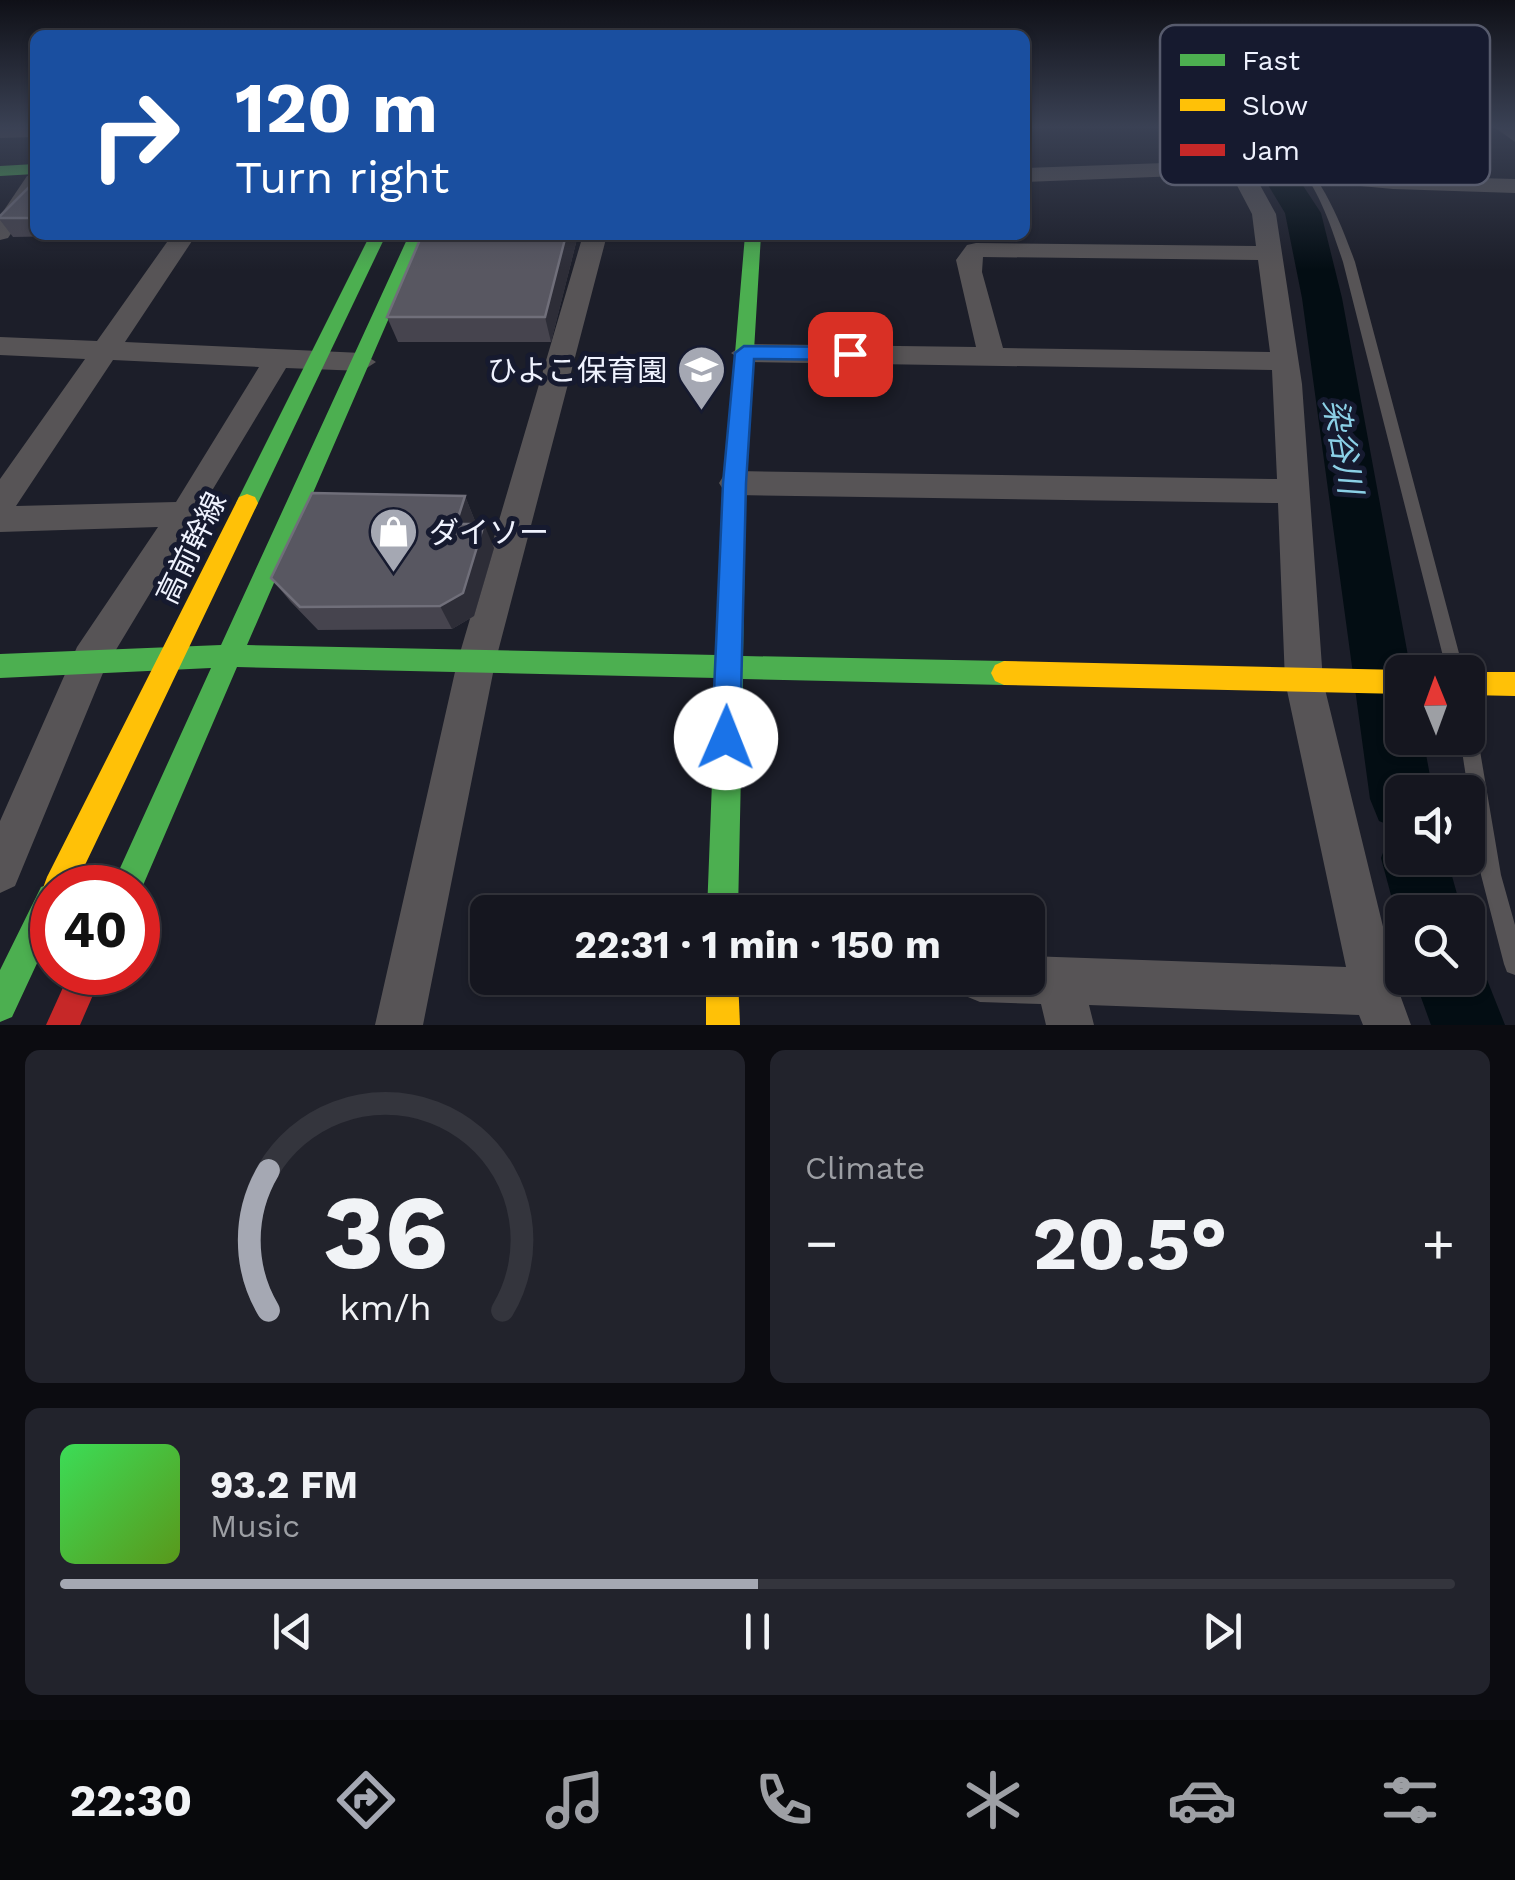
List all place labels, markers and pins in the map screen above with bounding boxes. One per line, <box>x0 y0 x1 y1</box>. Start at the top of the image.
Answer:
pin <box>808 312 893 397</box>
school or university icon: ひよこ保育園 <box>676 344 728 412</box>
place label: ひよこ保育園 <box>487 353 667 388</box>
shop icon: ダイソー <box>368 506 420 574</box>
place label: ダイソー <box>429 515 549 550</box>

